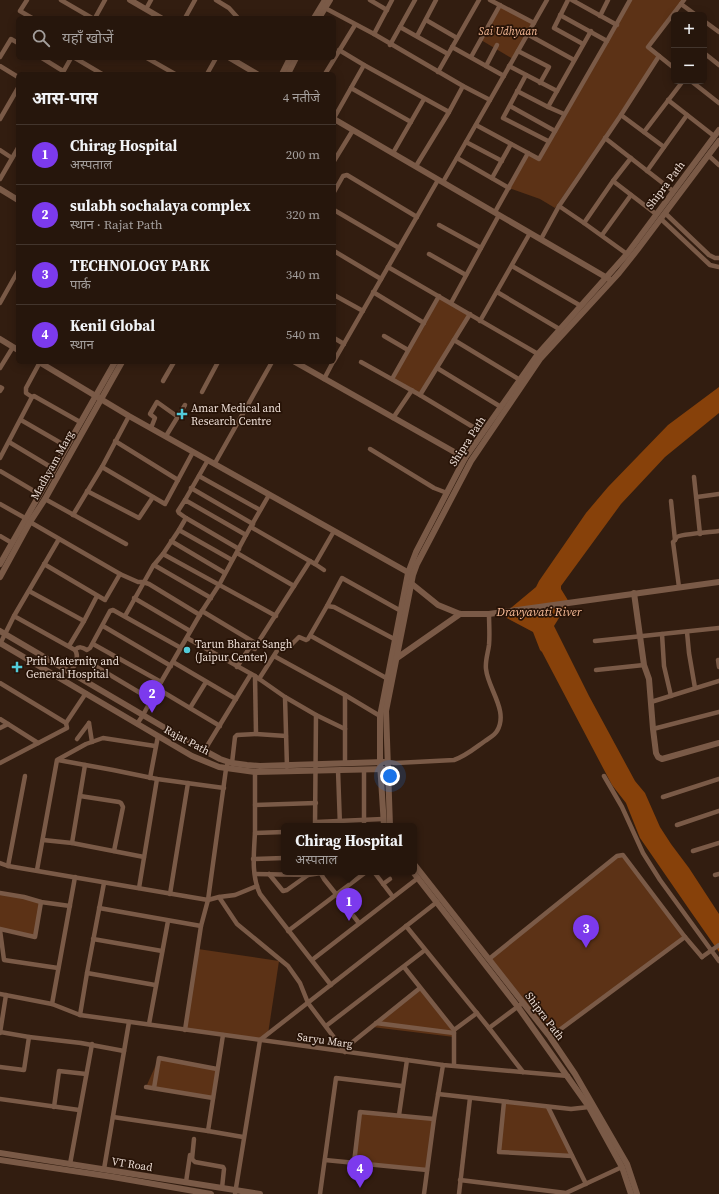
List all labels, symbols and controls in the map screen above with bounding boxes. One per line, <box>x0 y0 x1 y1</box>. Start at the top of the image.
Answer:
map controls <box>671 12 707 84</box>
button: + <box>671 12 707 48</box>
search box <box>16 16 336 60</box>
park label: Sai Udhyaan <box>478 24 538 39</box>
icon: search <box>30 27 52 49</box>
text: यहाँ खोजें <box>62 27 113 48</box>
button: − <box>671 48 707 84</box>
text: आस-पास <box>32 86 98 110</box>
text: 4 नतीजे <box>283 89 320 106</box>
text: Chirag Hospital <box>70 135 177 156</box>
text: 1 <box>41 146 49 163</box>
text: 200 m <box>286 146 320 163</box>
text: अस्पताल <box>70 156 112 173</box>
street label: Shipra Path <box>642 158 689 212</box>
text: sulabh sochalaya complex <box>70 195 251 216</box>
text: 2 <box>41 206 49 223</box>
text: 320 m <box>286 206 320 223</box>
text: स्थान · Rajat Path <box>70 216 163 233</box>
text: TECHNOLOGY PARK <box>70 255 210 276</box>
text: 3 <box>41 266 49 283</box>
text: 340 m <box>286 266 320 283</box>
text: पार्क <box>70 276 91 293</box>
text: Kenil Global <box>70 315 155 336</box>
text: 4 <box>41 326 49 343</box>
text: 540 m <box>286 326 320 343</box>
text: स्थान <box>70 336 94 353</box>
place label: Amar Medical and Research Centre <box>191 401 282 429</box>
marker: Amar Medical and Research Centre <box>176 408 188 420</box>
street label: Shipra Path <box>446 413 489 469</box>
street label: Madhyam Marg <box>27 428 78 502</box>
water label: Dravyavati River <box>496 604 583 620</box>
place label: Tarun Bharat Sangh (Jaipur Center) <box>195 637 293 665</box>
marker: Tarun Bharat Sangh (Jaipur Center) <box>182 645 192 655</box>
place label: Priti Maternity and General Hospital <box>26 654 120 682</box>
marker: Priti Maternity and General Hospital <box>11 661 23 673</box>
pin: 2 <box>139 680 165 713</box>
street label: Rajat Path <box>161 722 213 759</box>
your location <box>380 766 400 786</box>
popup <box>281 823 417 875</box>
text: Chirag Hospital <box>295 830 403 851</box>
text: अस्पताल <box>295 851 337 868</box>
pin: 1 <box>336 888 362 921</box>
pin: 3 <box>573 915 599 948</box>
street label: Shipra Path <box>522 989 568 1044</box>
street label: Saryu Marg <box>296 1029 354 1052</box>
street label: VT Road <box>110 1154 154 1175</box>
pin: 4 <box>347 1155 373 1188</box>

